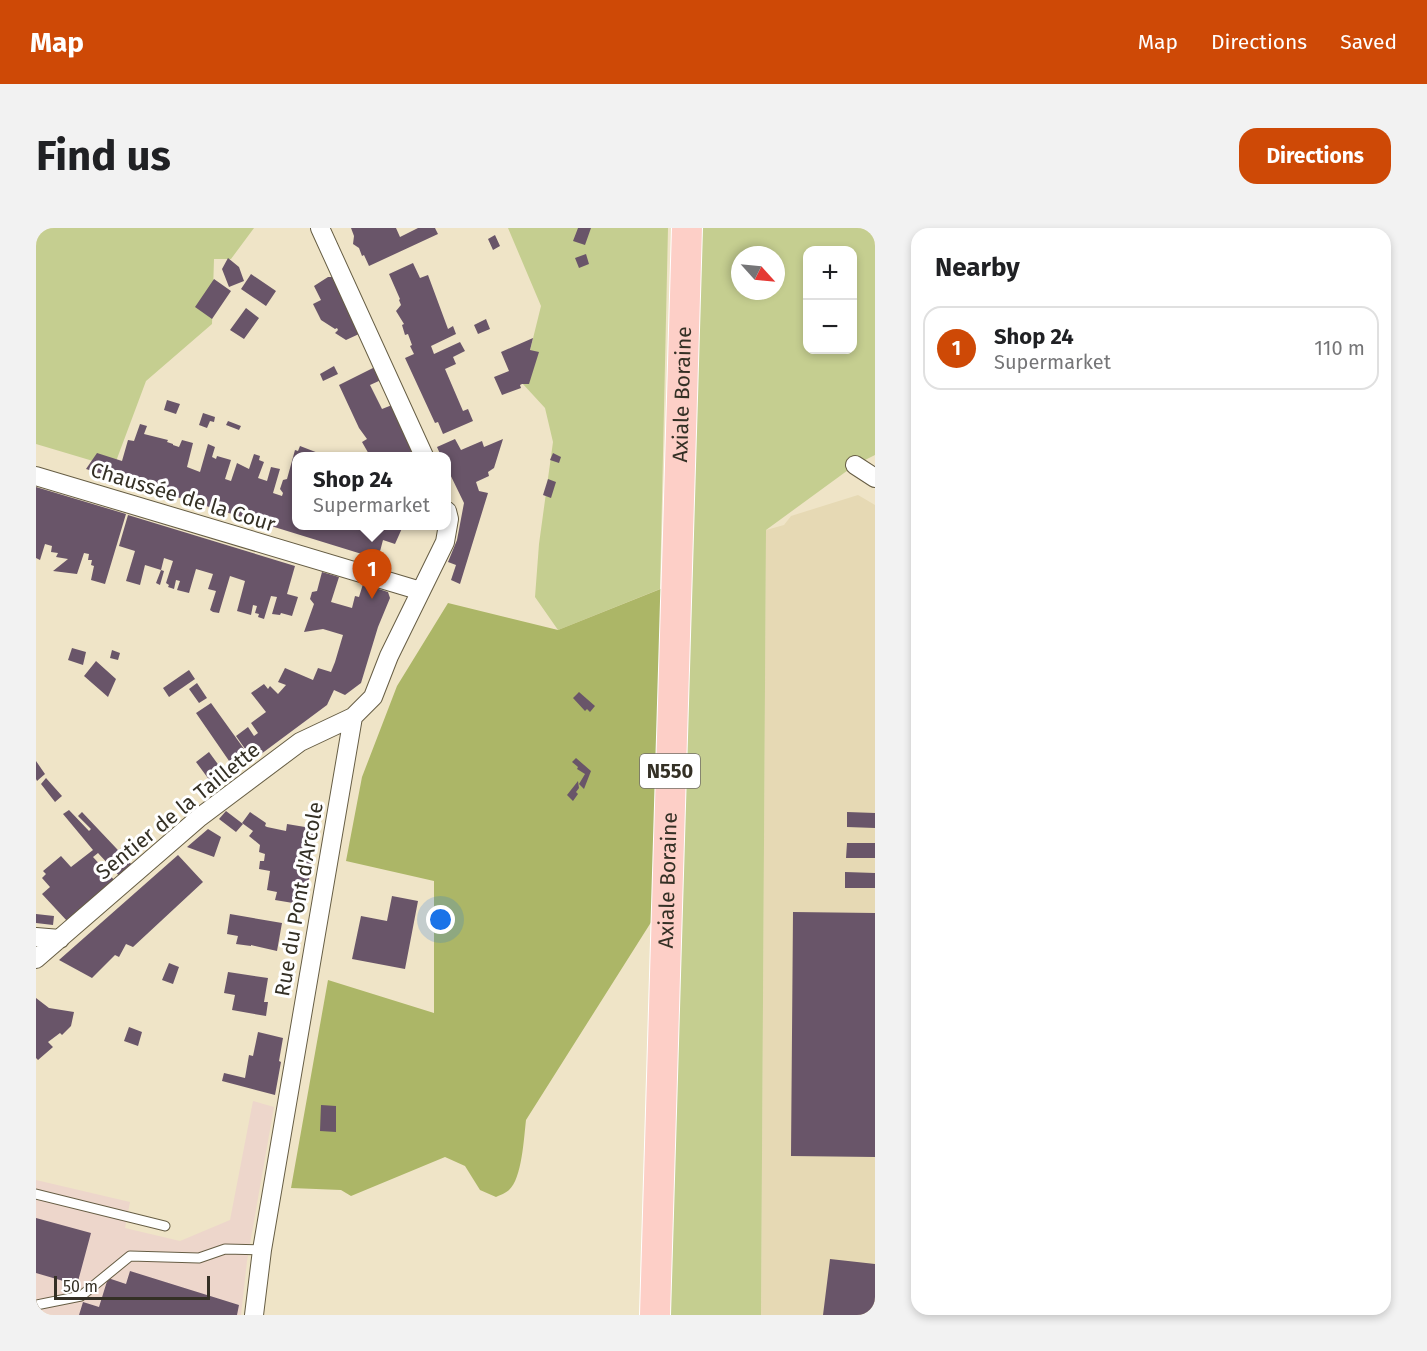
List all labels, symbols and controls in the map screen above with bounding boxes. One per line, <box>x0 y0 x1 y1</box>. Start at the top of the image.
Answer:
text: Map <box>30 26 84 59</box>
text: Map <box>1138 29 1178 55</box>
text: Directions <box>1211 29 1307 55</box>
text: Saved <box>1340 29 1397 55</box>
button: Directions <box>1239 128 1391 184</box>
text: Find us <box>36 131 171 181</box>
north arrow <box>731 246 785 300</box>
map controls <box>803 246 857 354</box>
button: + <box>803 246 857 300</box>
text: Nearby <box>935 252 1020 283</box>
button: − <box>803 300 857 354</box>
text: Shop 24 <box>994 323 1074 350</box>
street label: Axiale Boraine <box>667 326 697 463</box>
text: 1 <box>952 336 961 360</box>
text: 110 m <box>1314 336 1365 360</box>
text: Supermarket <box>994 350 1111 374</box>
popup <box>292 452 451 530</box>
street label: Chaussée de la Cour <box>87 457 279 537</box>
text: Shop 24 <box>313 466 393 493</box>
text: Supermarket <box>313 493 430 517</box>
pin: 1 <box>352 550 392 599</box>
street label: Sentier de la Taillette <box>91 737 265 885</box>
road number: N550 <box>640 754 700 788</box>
street label: Rue du Pont d'Arcole <box>269 800 329 998</box>
street label: Axiale Boraine <box>653 812 683 949</box>
your location <box>426 905 455 934</box>
scale bar <box>54 1273 210 1300</box>
text: 50 m <box>63 1277 98 1296</box>

